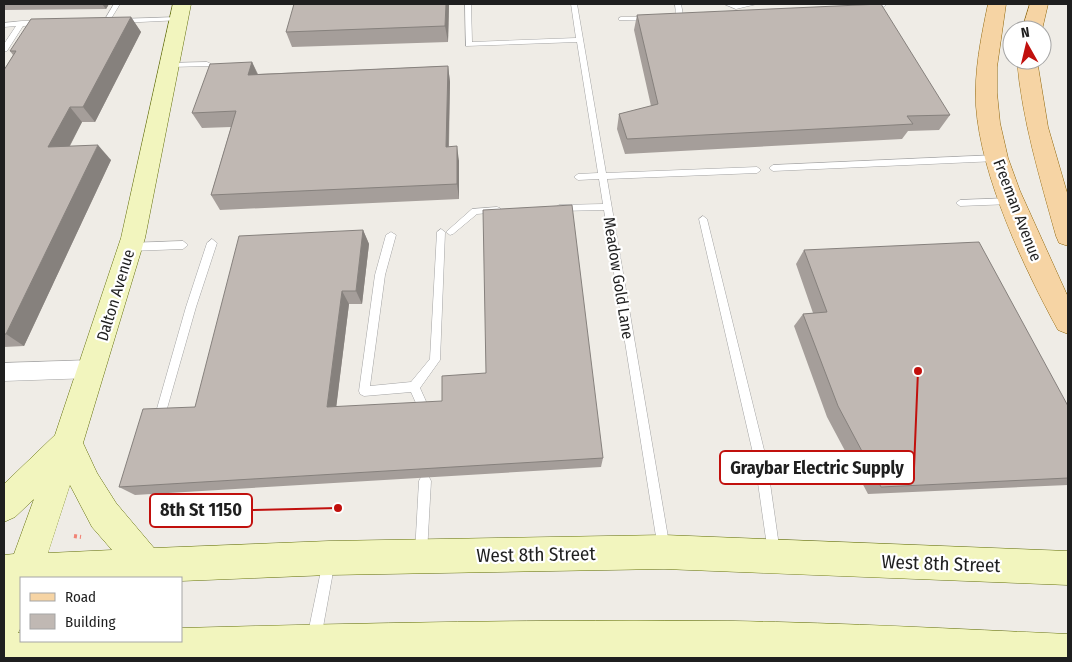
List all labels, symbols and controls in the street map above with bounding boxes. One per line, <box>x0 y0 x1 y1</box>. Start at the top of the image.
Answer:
north arrow <box>1002 20 1052 70</box>
text: N <box>1020 24 1031 42</box>
street label: Freeman Avenue <box>989 156 1046 264</box>
street label: Meadow Gold Lane <box>599 216 638 341</box>
street label: Dalton Avenue <box>93 247 138 343</box>
callout: Graybar Electric Supply <box>720 451 914 484</box>
text: Graybar Electric Supply <box>730 457 904 479</box>
callout: 8th St 1150 <box>150 494 252 527</box>
text: 8th St 1150 <box>160 499 242 521</box>
street label: West 8th Street <box>476 542 597 567</box>
street label: West 8th Street <box>881 550 1002 577</box>
legend <box>20 577 182 642</box>
text: Road <box>65 588 96 606</box>
text: Building <box>65 613 116 631</box>

